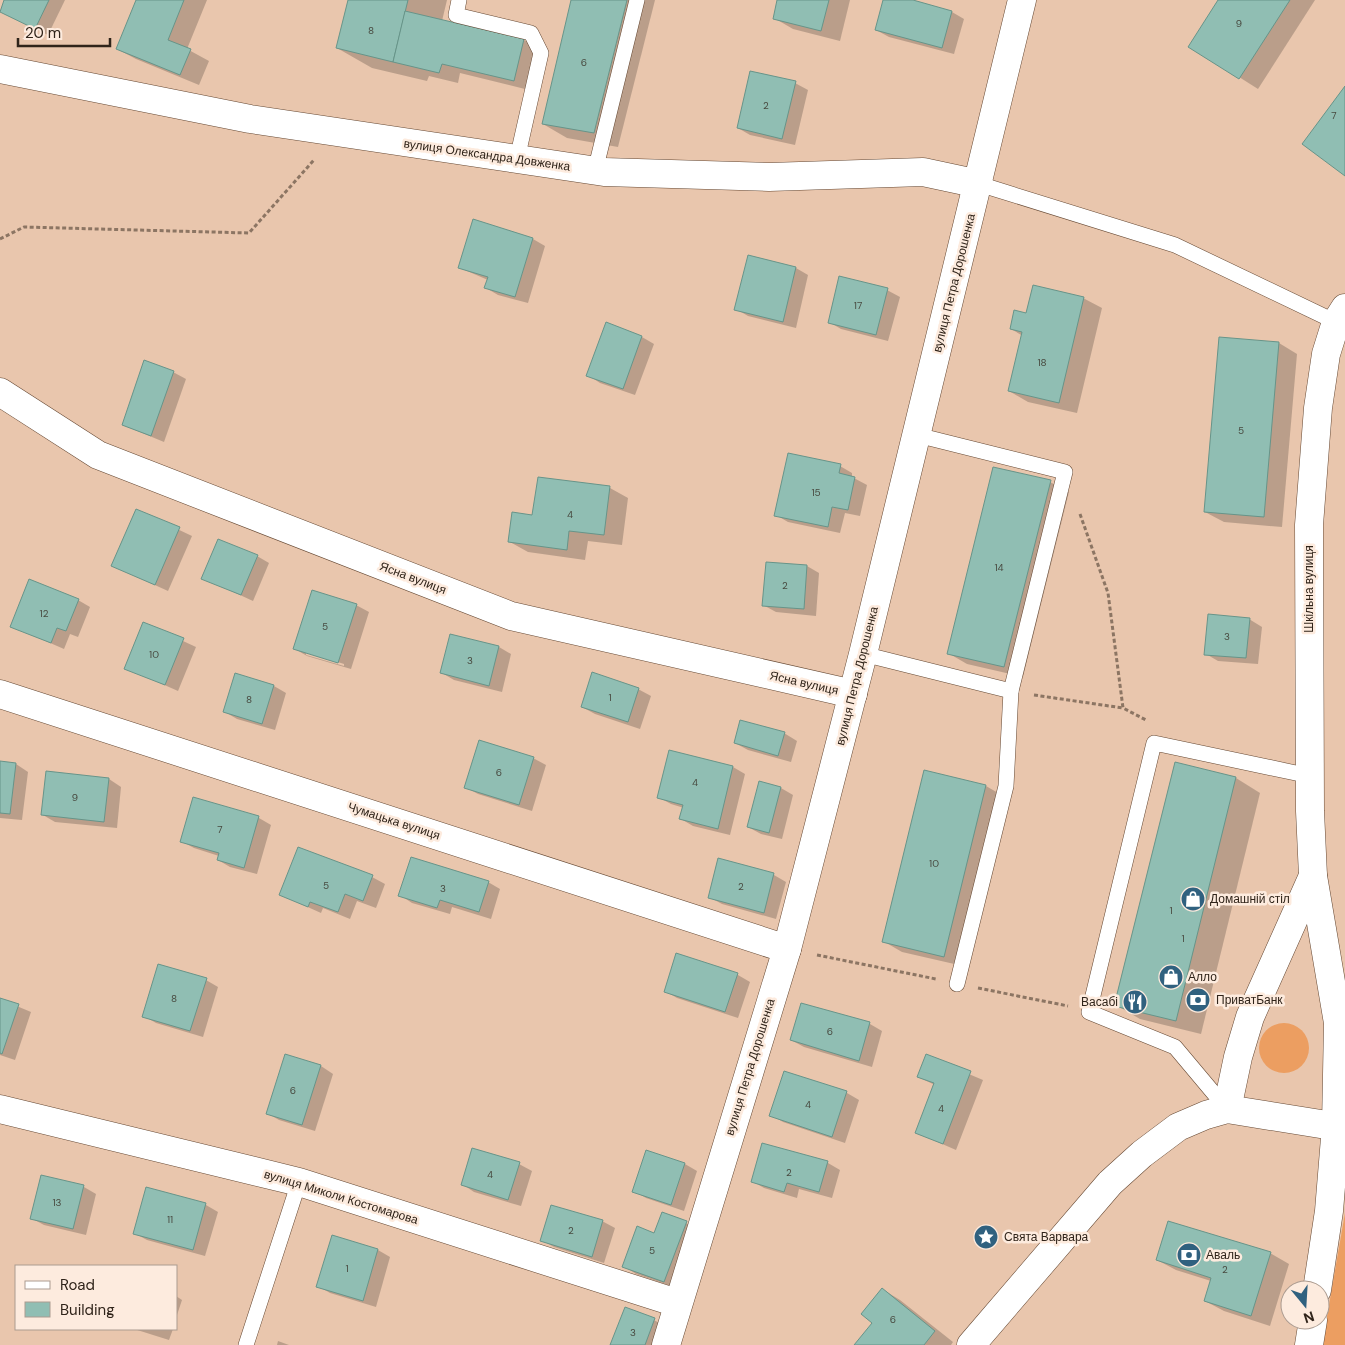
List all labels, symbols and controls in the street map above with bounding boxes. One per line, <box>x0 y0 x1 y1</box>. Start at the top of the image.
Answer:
scale bar <box>18 15 110 47</box>
house number: 9 <box>1236 17 1242 30</box>
text: 20 m <box>25 23 61 43</box>
house number: 8 <box>368 24 374 37</box>
house number: 6 <box>581 56 587 69</box>
house number: 2 <box>763 99 769 112</box>
house number: 7 <box>1331 109 1337 122</box>
street label: вулиця Олександра Довженка <box>403 135 572 175</box>
street label: вулиця Петра Дорошенка <box>929 212 979 354</box>
house number: 17 <box>854 299 862 312</box>
house number: 18 <box>1037 356 1047 369</box>
house number: 5 <box>1238 424 1244 437</box>
house number: 15 <box>811 486 821 499</box>
house number: 4 <box>567 508 573 521</box>
street label: Шкільна вулиця <box>1301 545 1317 633</box>
street label: Ясна вулиця <box>377 558 449 598</box>
house number: 14 <box>994 561 1004 574</box>
house number: 2 <box>782 579 788 592</box>
street label: вулиця Петра Дорошенка <box>832 605 882 747</box>
house number: 12 <box>40 607 49 620</box>
house number: 5 <box>322 620 328 633</box>
house number: 3 <box>1224 630 1230 643</box>
house number: 10 <box>149 648 159 661</box>
house number: 3 <box>467 654 473 667</box>
street label: Ясна вулиця <box>768 667 840 699</box>
house number: 1 <box>608 691 612 704</box>
house number: 8 <box>246 693 252 706</box>
house number: 6 <box>496 766 502 779</box>
house number: 4 <box>692 776 698 789</box>
house number: 9 <box>72 791 78 804</box>
street label: Чумацька вулиця <box>346 799 442 843</box>
house number: 7 <box>217 823 223 836</box>
house number: 10 <box>929 857 939 870</box>
house number: 5 <box>323 879 329 892</box>
house number: 2 <box>738 880 744 893</box>
house number: 3 <box>440 882 446 895</box>
shop icon: Домашній стіл <box>1180 886 1206 912</box>
place label: Домашній стіл <box>1210 891 1290 907</box>
house number: 1 <box>1169 904 1173 917</box>
house number: 1 <box>1181 932 1185 945</box>
shop icon: Алло <box>1158 964 1184 990</box>
place label: Алло <box>1188 969 1217 985</box>
bank icon: ПриватБанк <box>1185 987 1211 1013</box>
restaurant icon: Васабі <box>1122 989 1148 1015</box>
house number: 8 <box>171 992 177 1005</box>
place label: ПриватБанк <box>1216 992 1283 1008</box>
place label: Васабі <box>1081 994 1118 1010</box>
street label: вулиця Петра Дорошенка <box>722 996 779 1137</box>
house number: 6 <box>827 1025 833 1038</box>
house number: 6 <box>290 1084 296 1097</box>
house number: 4 <box>805 1098 811 1111</box>
house number: 4 <box>938 1102 944 1115</box>
street label: вулиця Миколи Костомарова <box>262 1166 420 1228</box>
house number: 2 <box>786 1166 792 1179</box>
house number: 4 <box>487 1168 493 1181</box>
house number: 13 <box>52 1196 62 1209</box>
house number: 11 <box>167 1213 173 1226</box>
house number: 2 <box>568 1224 574 1237</box>
place icon: Свята Варвара <box>973 1224 999 1250</box>
place label: Свята Варвара <box>1004 1229 1089 1245</box>
bank icon: Аваль <box>1176 1242 1202 1268</box>
house number: 5 <box>649 1244 655 1257</box>
place label: Аваль <box>1206 1247 1240 1263</box>
house number: 1 <box>345 1262 349 1275</box>
house number: 2 <box>1222 1263 1228 1276</box>
legend <box>15 1265 178 1330</box>
text: Road <box>60 1275 95 1295</box>
north arrow <box>1280 1280 1330 1330</box>
text: Building <box>60 1300 115 1320</box>
text: N <box>1301 1307 1317 1328</box>
house number: 6 <box>890 1313 896 1326</box>
house number: 3 <box>630 1326 636 1339</box>

